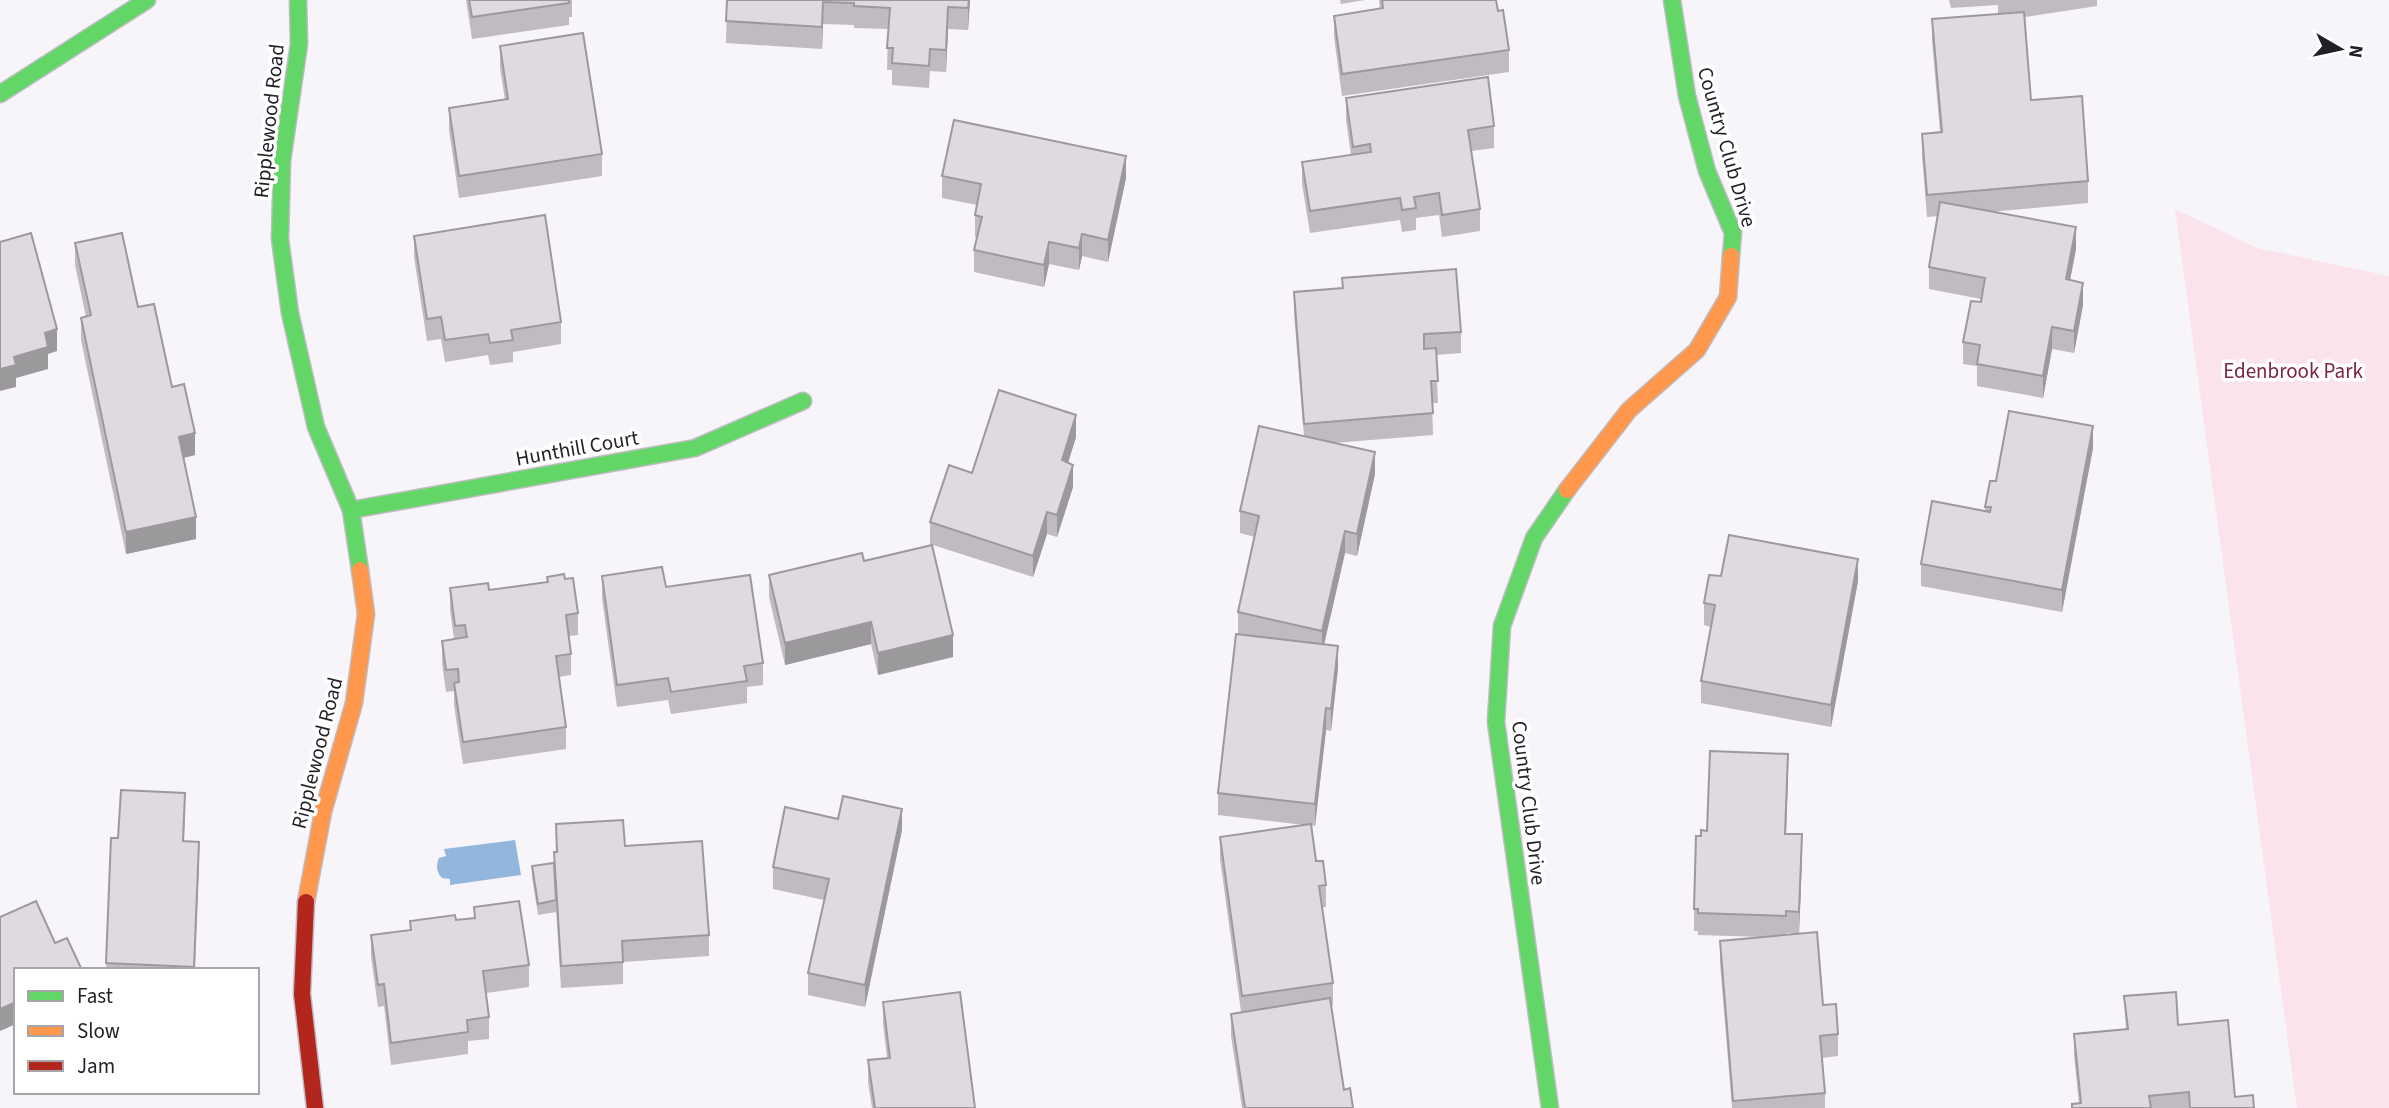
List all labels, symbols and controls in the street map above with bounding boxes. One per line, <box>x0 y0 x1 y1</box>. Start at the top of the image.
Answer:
north arrow <box>2305 14 2375 84</box>
street label: Ripplewood Road <box>246 42 292 200</box>
text: N <box>2341 43 2370 60</box>
street label: Country Club Drive <box>1690 63 1764 231</box>
park label: Edenbrook Park <box>2223 356 2363 386</box>
street label: Hunthill Court <box>513 422 641 474</box>
street label: Ripplewood Road <box>284 674 350 832</box>
street label: Country Club Drive <box>1504 719 1554 887</box>
legend <box>14 968 259 1094</box>
text: Fast <box>77 981 113 1011</box>
text: Slow <box>77 1016 120 1046</box>
text: Jam <box>77 1051 115 1081</box>

